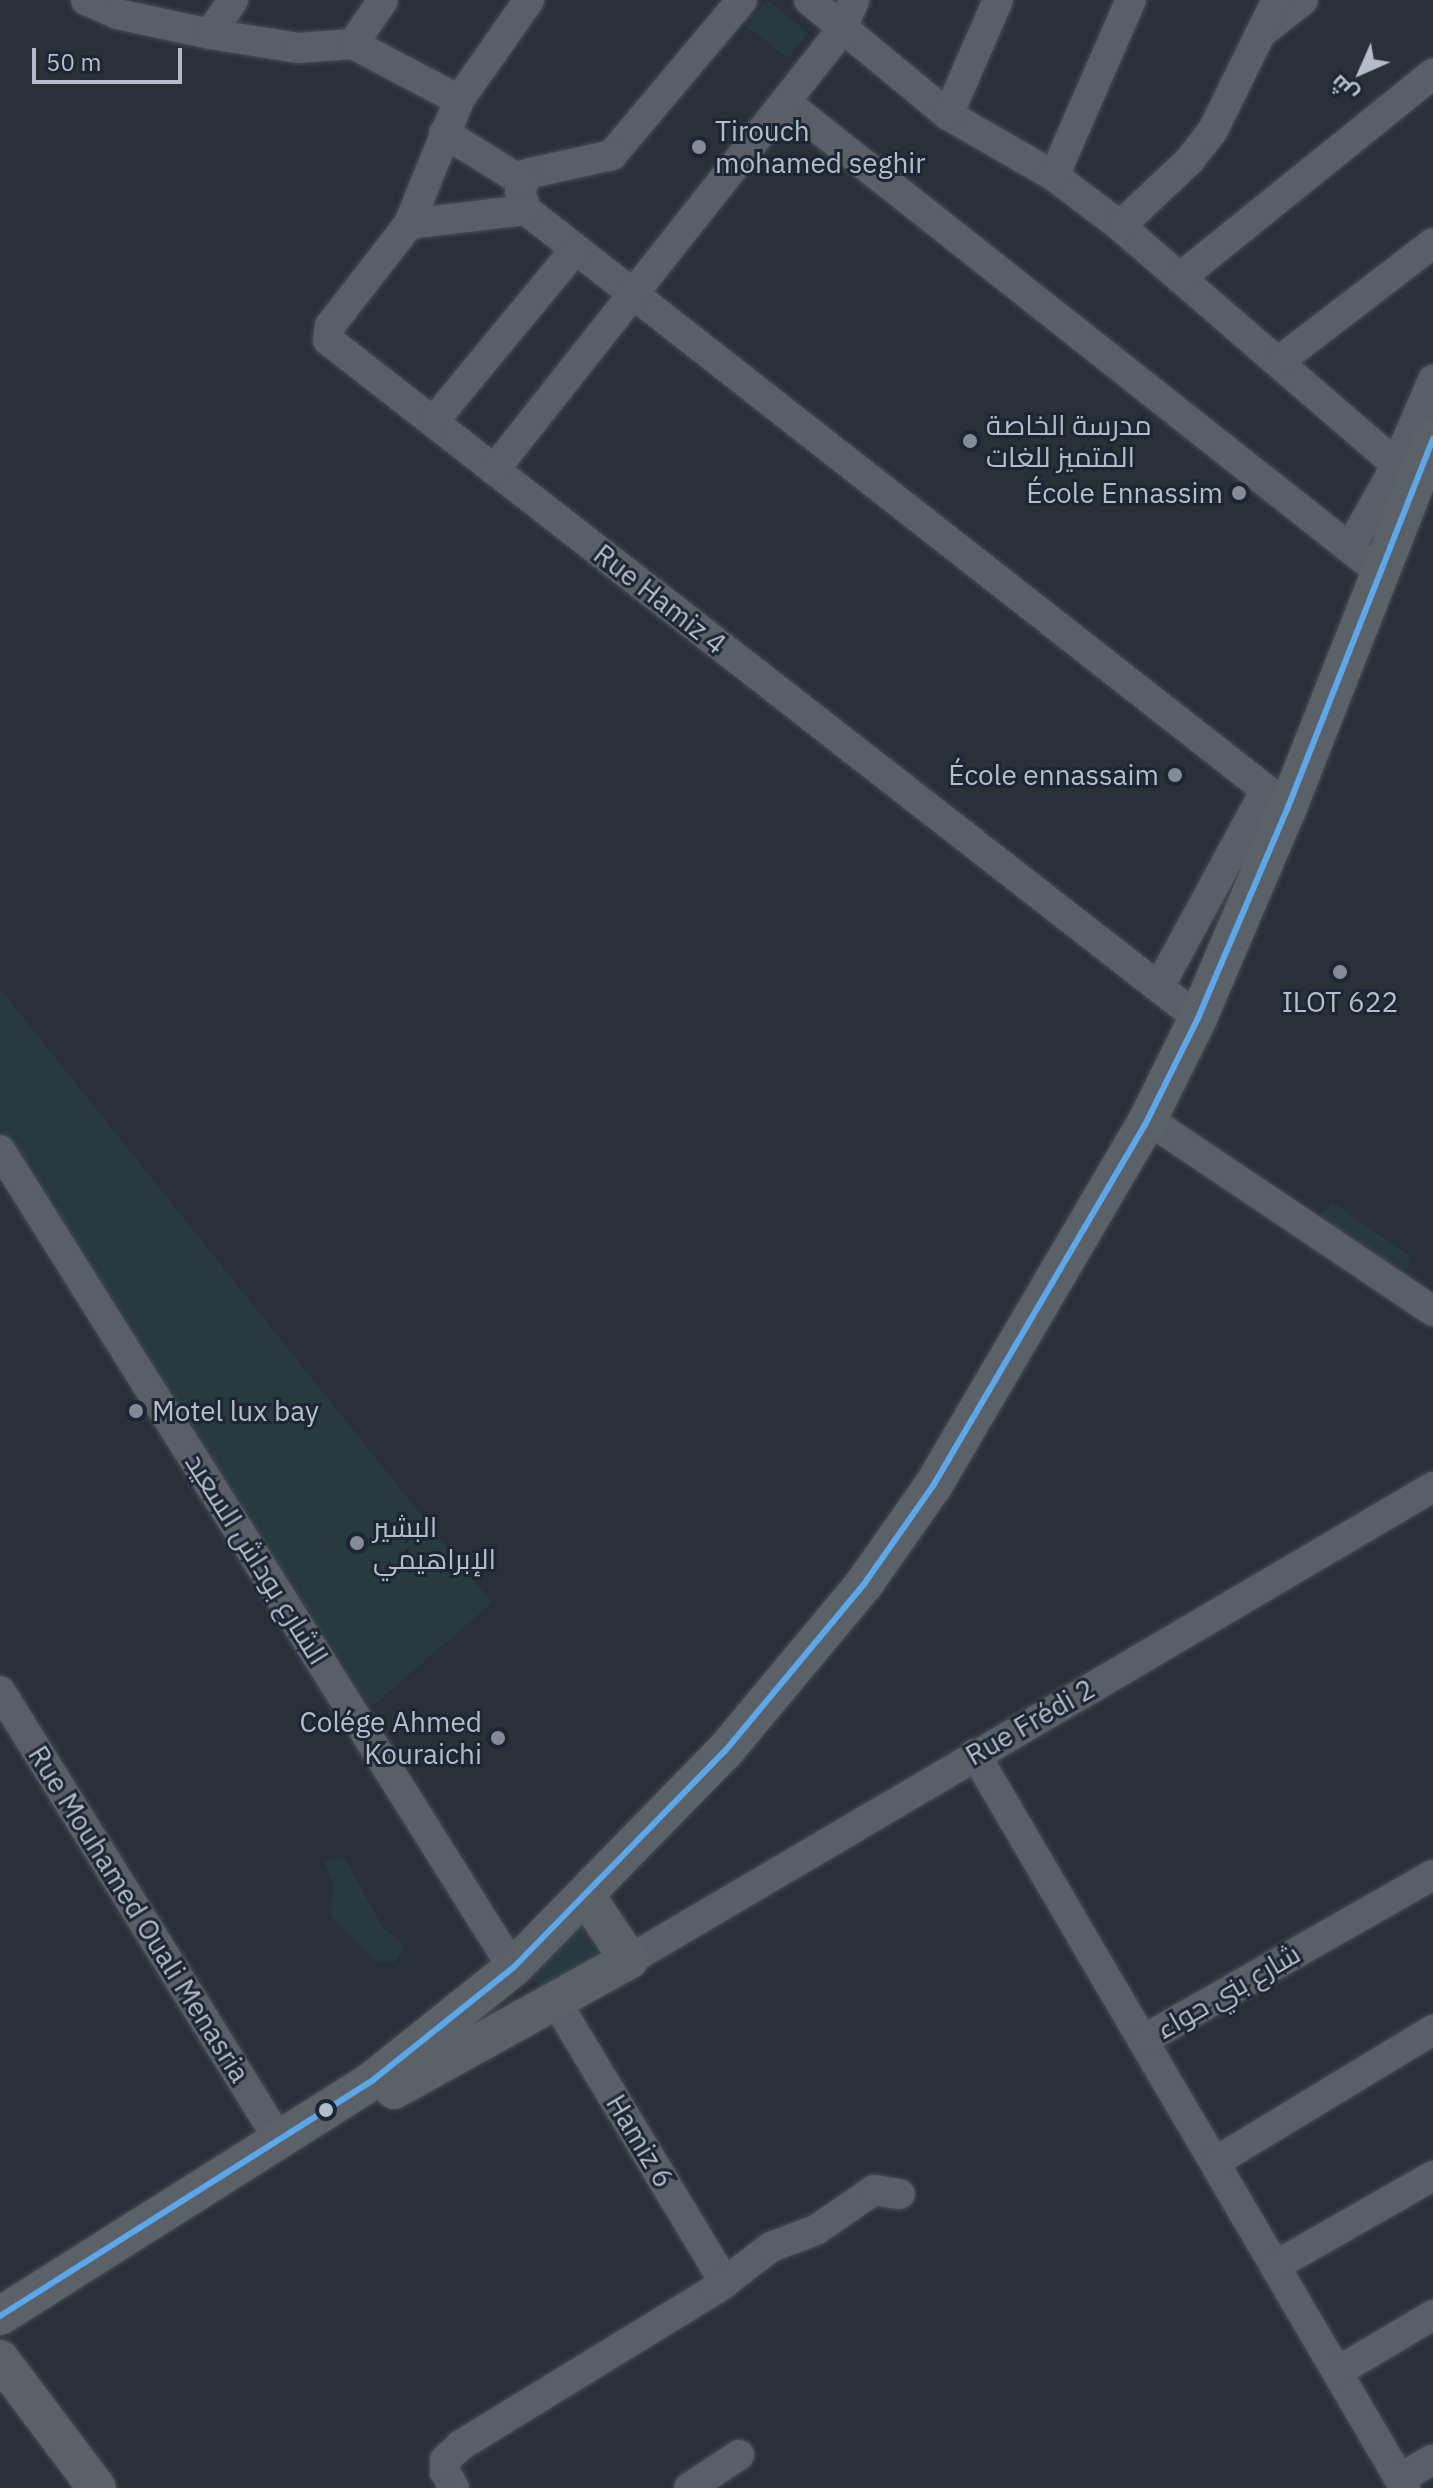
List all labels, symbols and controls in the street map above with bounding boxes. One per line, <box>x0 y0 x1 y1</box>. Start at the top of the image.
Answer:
scale bar <box>36 32 186 82</box>
north arrow <box>1321 32 1401 112</box>
text: 50 m <box>46 46 101 78</box>
text: ش <box>1323 69 1364 110</box>
place label: Tirouch mohamed seghir <box>715 114 926 180</box>
marker: Tirouch mohamed seghir <box>690 138 708 156</box>
place label: مدرسة الخاصة المتميز للغات <box>986 408 1152 474</box>
marker: مدرسة الخاصة المتميز للغات <box>961 432 979 450</box>
place label: École Ennassim <box>1026 476 1223 510</box>
marker: École Ennassim <box>1230 484 1248 502</box>
street label: Rue Hamiz 4 <box>587 537 733 661</box>
place label: École ennassaim <box>948 758 1159 792</box>
marker: École ennassaim <box>1166 766 1184 784</box>
marker: ILOT 622 <box>1331 963 1349 981</box>
place label: ILOT 622 <box>1282 985 1398 1019</box>
place label: Motel lux bay <box>152 1394 319 1428</box>
marker: Motel lux bay <box>127 1402 145 1420</box>
street label: الشارع بوداش السعيد <box>178 1447 336 1671</box>
place label: البشير الإبراهيمي <box>373 1510 496 1576</box>
marker: البشير الإبراهيمي <box>348 1534 366 1552</box>
street label: Rue Frédi 2 <box>960 1672 1100 1772</box>
place label: Colége Ahmed Kouraichi <box>299 1705 482 1771</box>
marker: Colége Ahmed Kouraichi <box>489 1729 507 1747</box>
street label: Rue Mouhamed Ouali Menasria <box>21 1740 257 2088</box>
street label: شارع بني حواء <box>1150 1936 1306 2046</box>
street label: Hamiz 6 <box>599 2088 681 2194</box>
unlabelled marker <box>318 2102 334 2118</box>

